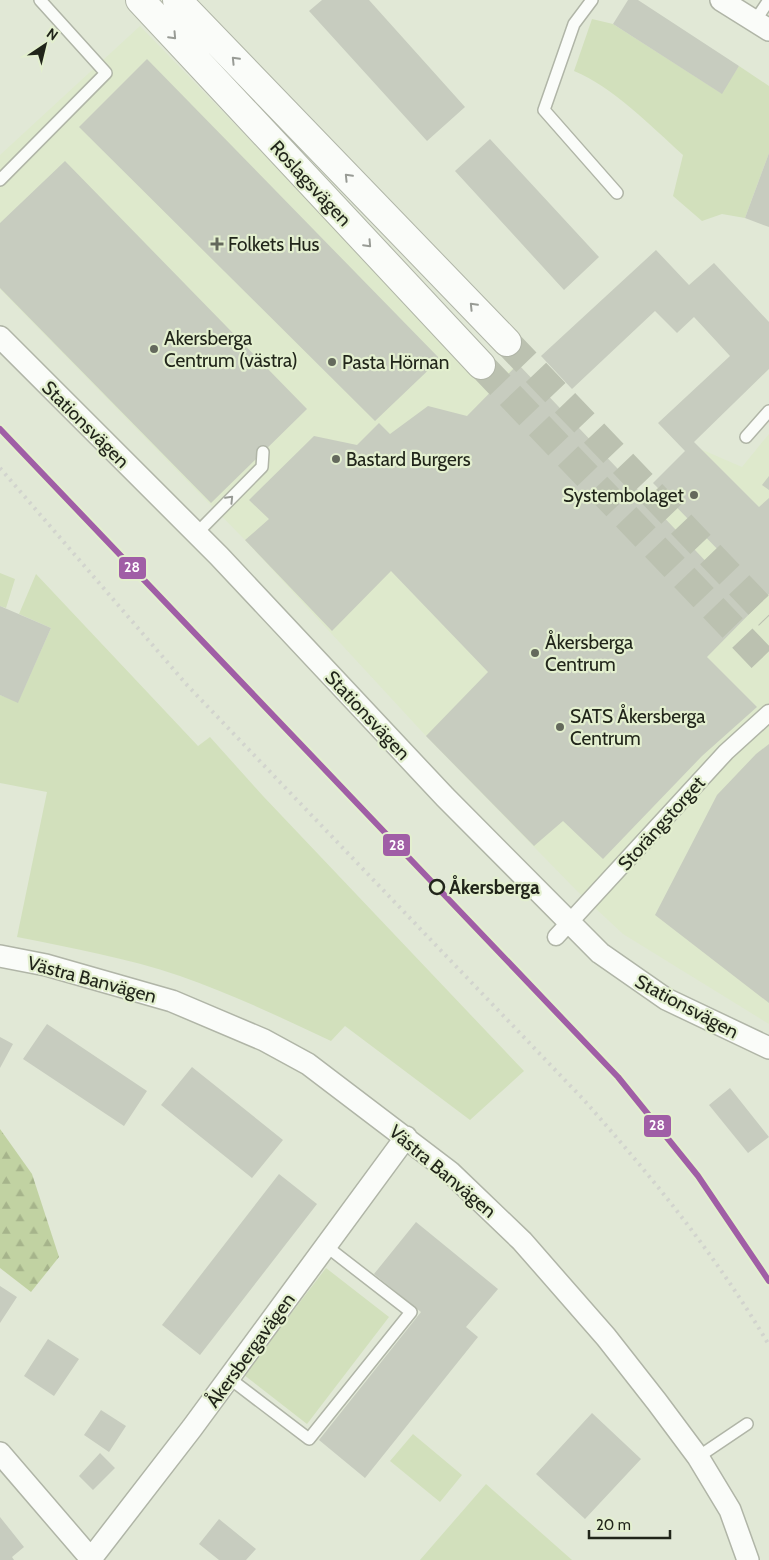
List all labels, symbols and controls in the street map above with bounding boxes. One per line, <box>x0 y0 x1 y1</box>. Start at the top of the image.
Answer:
north arrow <box>20 20 70 70</box>
text: N <box>43 24 62 45</box>
one-way arrow <box>167 30 176 39</box>
one-way arrow <box>232 57 241 66</box>
street label: Roslagsvägen <box>265 136 356 231</box>
one-way arrow <box>345 174 354 183</box>
place label: Folkets Hus <box>228 233 320 256</box>
marker: Folkets Hus <box>210 237 224 251</box>
one-way arrow <box>362 238 371 247</box>
one-way arrow <box>470 303 479 312</box>
place label: Akersberga Centrum (västra) <box>164 327 298 372</box>
marker: Akersberga Centrum (västra) <box>148 343 160 355</box>
place label: Pasta Hörnan <box>342 351 449 374</box>
marker: Pasta Hörnan <box>326 356 338 368</box>
street label: Stationsvägen <box>37 376 134 473</box>
place label: Bastard Burgers <box>346 448 471 471</box>
marker: Bastard Burgers <box>330 453 342 465</box>
place label: Systembolaget <box>563 484 685 507</box>
marker: Systembolaget <box>688 489 700 501</box>
one-way arrow <box>224 496 233 505</box>
line badge: 28 <box>118 556 147 580</box>
text: 28 <box>124 558 140 576</box>
place label: Åkersberga Centrum <box>545 630 633 676</box>
marker: Åkersberga Centrum <box>529 647 541 659</box>
street label: Stationsvägen <box>320 666 415 765</box>
place label: SATS Åkersberga Centrum <box>570 704 705 750</box>
marker: SATS Åkersberga Centrum <box>554 721 566 733</box>
street label: Storängstorget <box>613 771 710 875</box>
line badge: 28 <box>382 833 411 857</box>
text: 28 <box>389 836 405 854</box>
place label: Åkersberga <box>449 875 540 899</box>
marker: Åkersberga <box>429 879 445 895</box>
street label: Västra Banvägen <box>25 951 159 1008</box>
street label: Stationsvägen <box>631 970 742 1043</box>
line badge: 28 <box>643 1114 672 1138</box>
text: 28 <box>649 1116 665 1134</box>
street label: Västra Banvägen <box>385 1120 501 1223</box>
street label: Åkersbergavägen <box>200 1288 300 1412</box>
scale bar <box>589 1508 670 1540</box>
text: 20 m <box>596 1516 631 1534</box>

